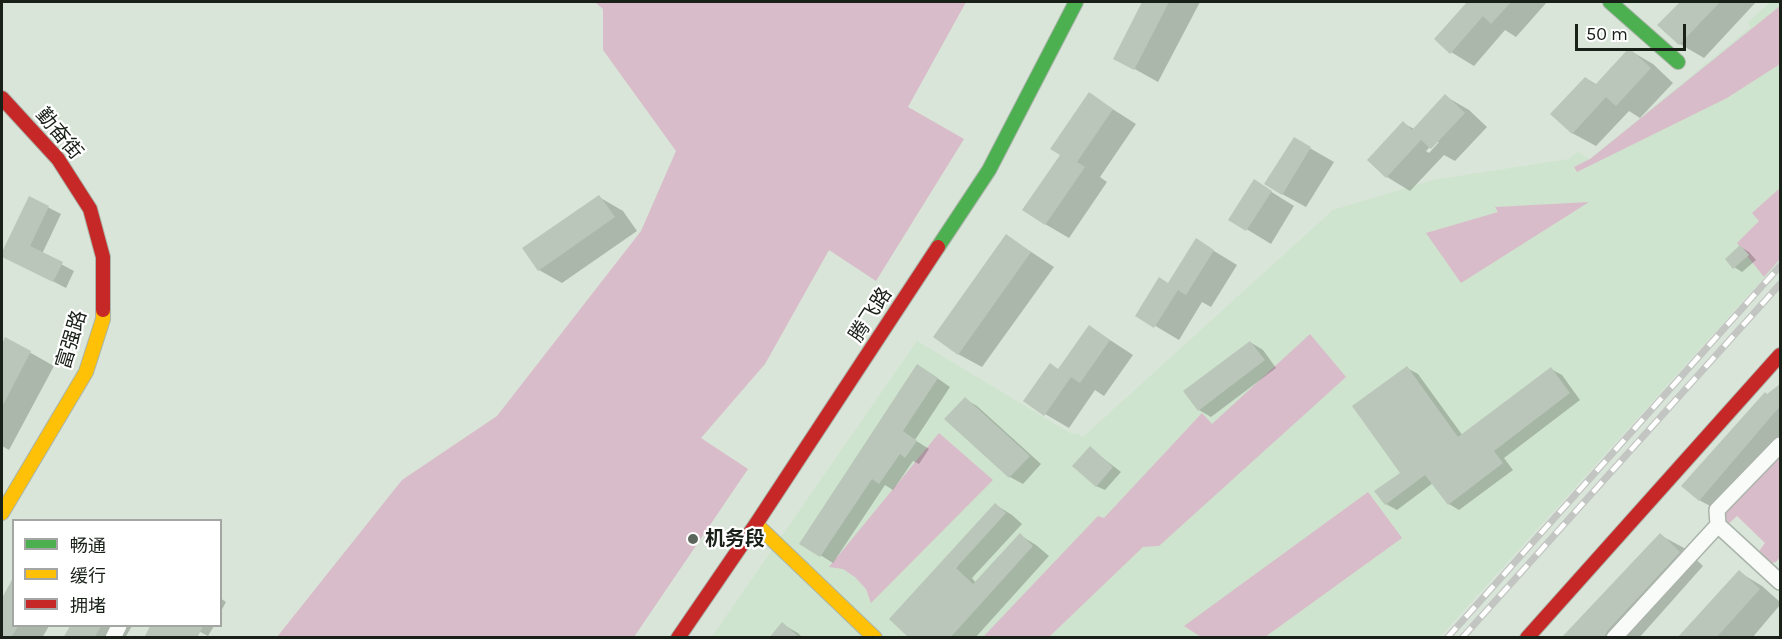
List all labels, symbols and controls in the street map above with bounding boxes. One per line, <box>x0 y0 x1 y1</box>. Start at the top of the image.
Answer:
scale bar <box>1578 12 1689 50</box>
text: 50 m <box>1586 23 1628 45</box>
street label: 勤奋街 <box>31 103 87 165</box>
street label: 腾飞路 <box>845 283 897 347</box>
street label: 富强路 <box>52 308 92 372</box>
legend <box>12 519 222 627</box>
place label: 机务段 <box>705 527 765 551</box>
marker: 机务段 <box>686 532 700 546</box>
text: 畅通 <box>70 535 106 557</box>
text: 缓行 <box>70 565 106 587</box>
text: 拥堵 <box>70 595 106 617</box>

